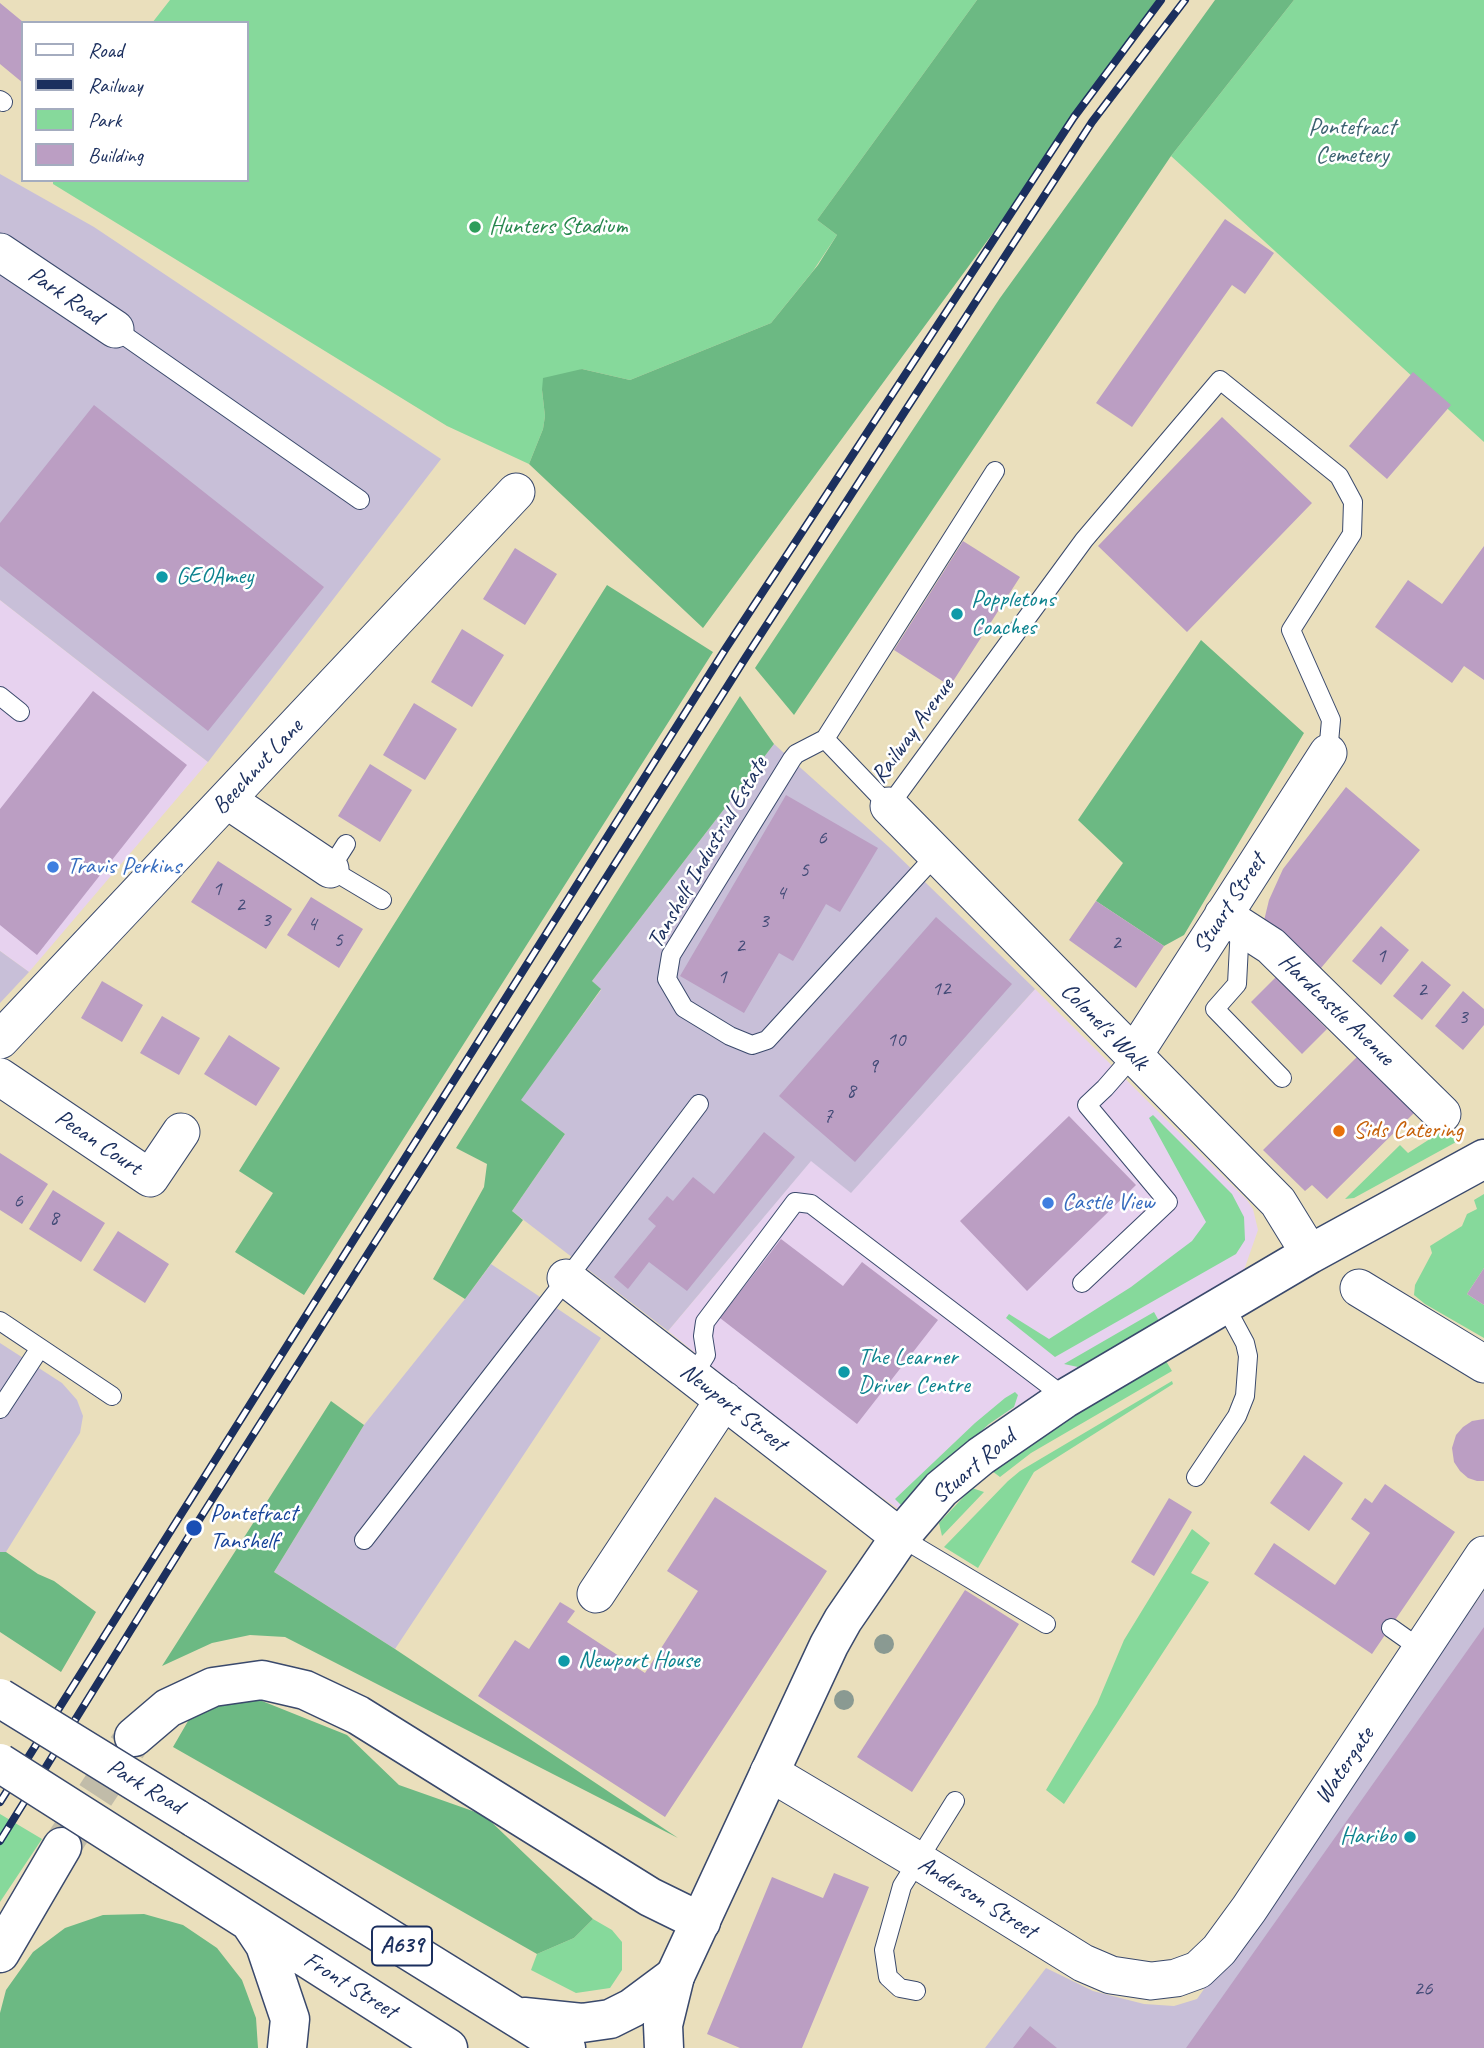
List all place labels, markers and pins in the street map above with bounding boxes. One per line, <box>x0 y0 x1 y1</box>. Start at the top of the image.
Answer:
place label: Hunters Stadium <box>489 213 627 241</box>
marker: Hunters Stadium <box>467 219 483 235</box>
place label: GEOAmey <box>176 563 253 591</box>
marker: GEOAmey <box>154 569 170 585</box>
place label: Poppletons Coaches <box>971 586 1055 642</box>
marker: Poppletons Coaches <box>949 606 965 622</box>
place label: Travis Perkins <box>67 853 181 881</box>
marker: Travis Perkins <box>45 859 61 875</box>
place label: Sids Catering <box>1353 1117 1463 1145</box>
marker: Sids Catering <box>1331 1123 1347 1139</box>
place label: Castle View <box>1062 1189 1154 1217</box>
marker: Castle View <box>1040 1195 1056 1211</box>
place label: The Learner Driver Centre <box>858 1344 970 1400</box>
marker: The Learner Driver Centre <box>836 1364 852 1380</box>
place label: Pontefract Tanshelf <box>210 1500 297 1556</box>
marker: Pontefract Tanshelf <box>184 1518 204 1538</box>
place label: Newport House <box>578 1647 700 1675</box>
marker: Newport House <box>556 1653 572 1669</box>
place label: Haribo <box>1340 1823 1396 1851</box>
marker: Haribo <box>1402 1829 1418 1845</box>

